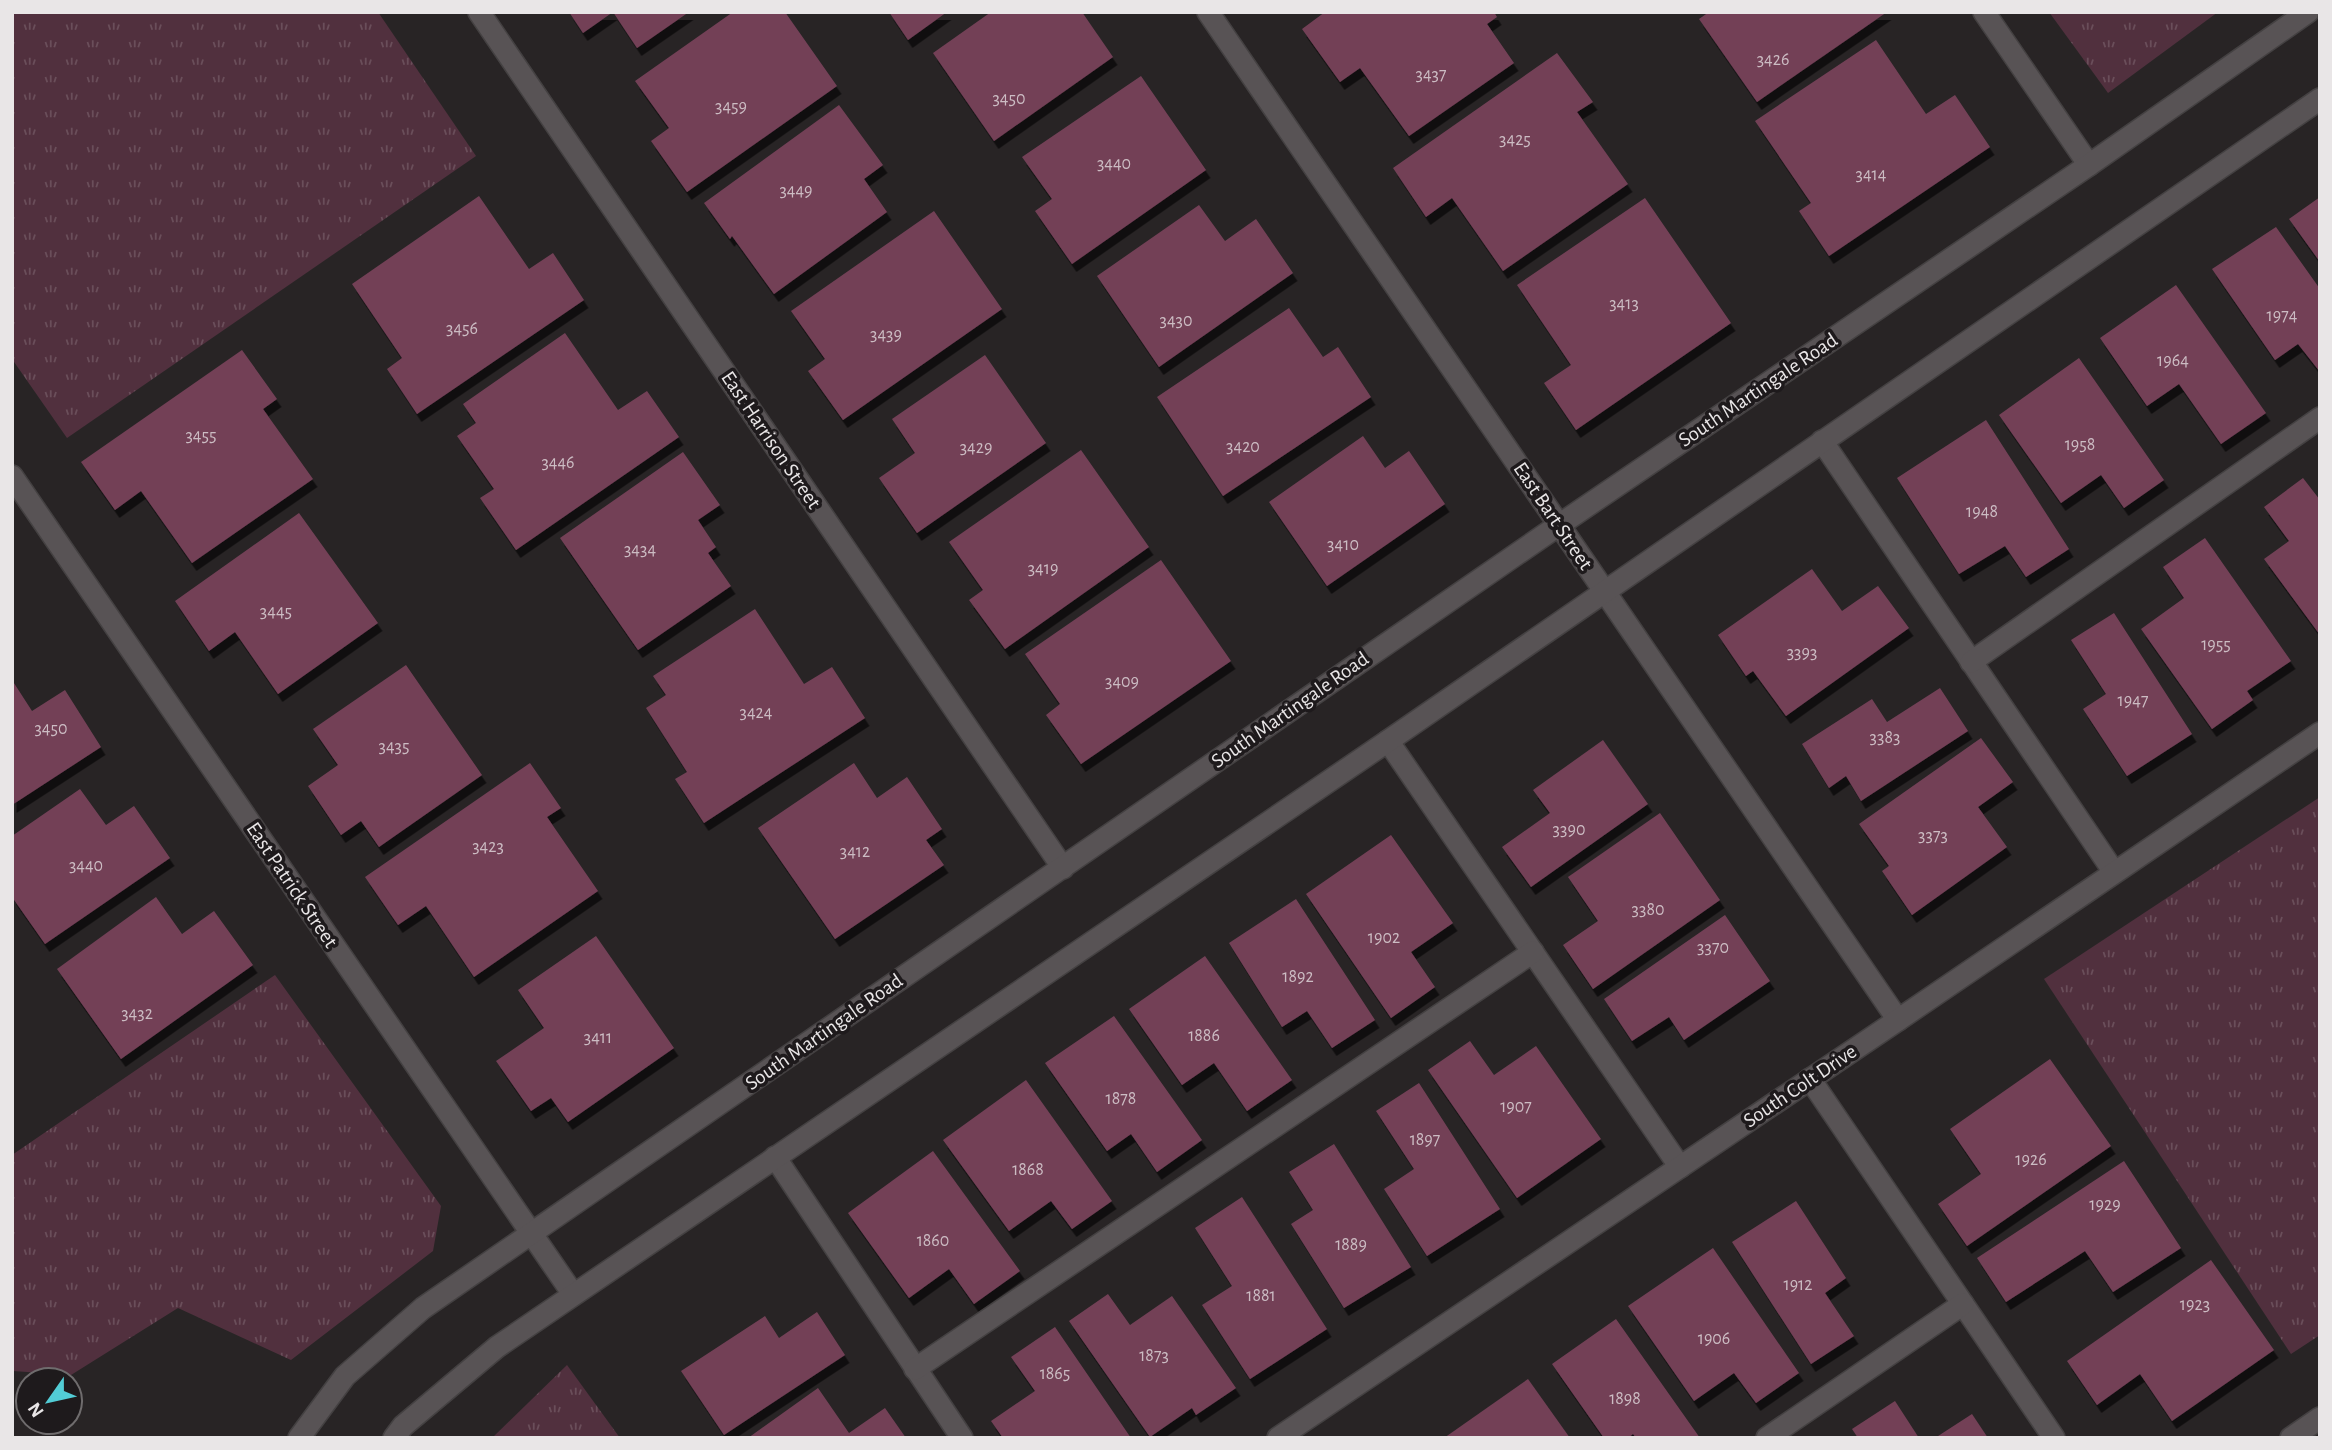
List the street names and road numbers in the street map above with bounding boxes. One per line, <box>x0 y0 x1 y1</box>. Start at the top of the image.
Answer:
street label: South Martingale Road <box>1675 329 1841 451</box>
street label: East Harrison Street <box>717 367 825 513</box>
street label: East Bart Street <box>1509 459 1597 574</box>
street label: South Martingale Road <box>1208 648 1373 772</box>
street label: East Patrick Street <box>242 818 342 952</box>
street label: South Martingale Road <box>742 970 907 1094</box>
street label: South Colt Drive <box>1740 1041 1860 1131</box>

